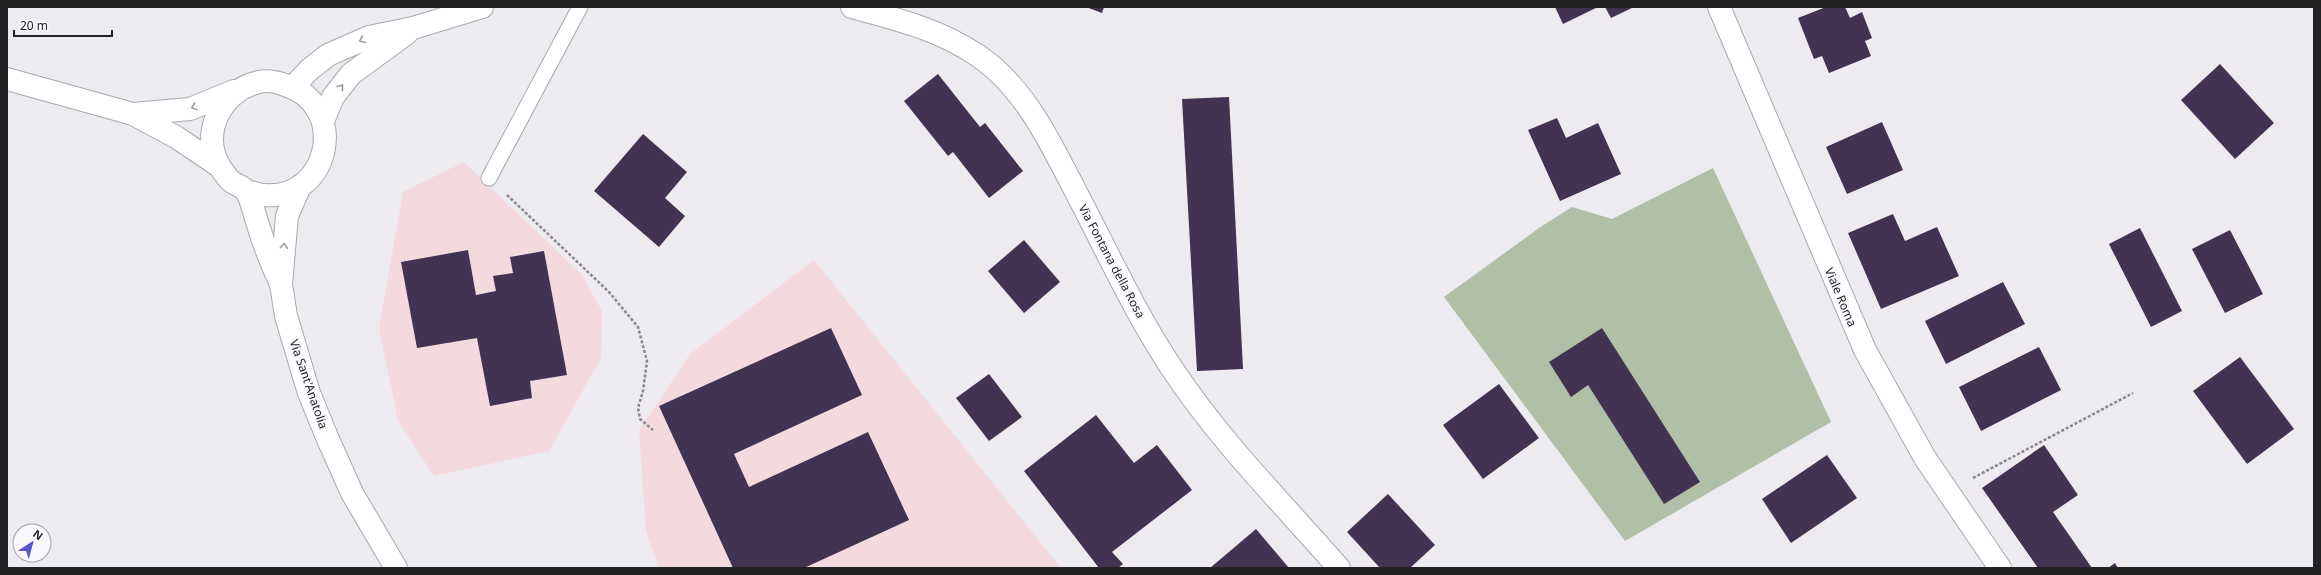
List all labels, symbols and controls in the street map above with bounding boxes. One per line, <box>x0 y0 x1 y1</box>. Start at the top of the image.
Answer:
scale bar <box>14 12 112 38</box>
text: 20 m <box>20 17 48 34</box>
one-way arrow <box>358 35 366 43</box>
one-way arrow <box>337 84 344 91</box>
one-way arrow <box>190 102 197 111</box>
street label: Via Fontana della Rosa <box>1075 201 1149 321</box>
one-way arrow <box>280 243 289 249</box>
street label: Viale Roma <box>1821 265 1861 329</box>
street label: Via Sant'Anatolia <box>286 337 332 431</box>
north arrow <box>12 523 52 563</box>
text: N <box>30 526 46 543</box>

